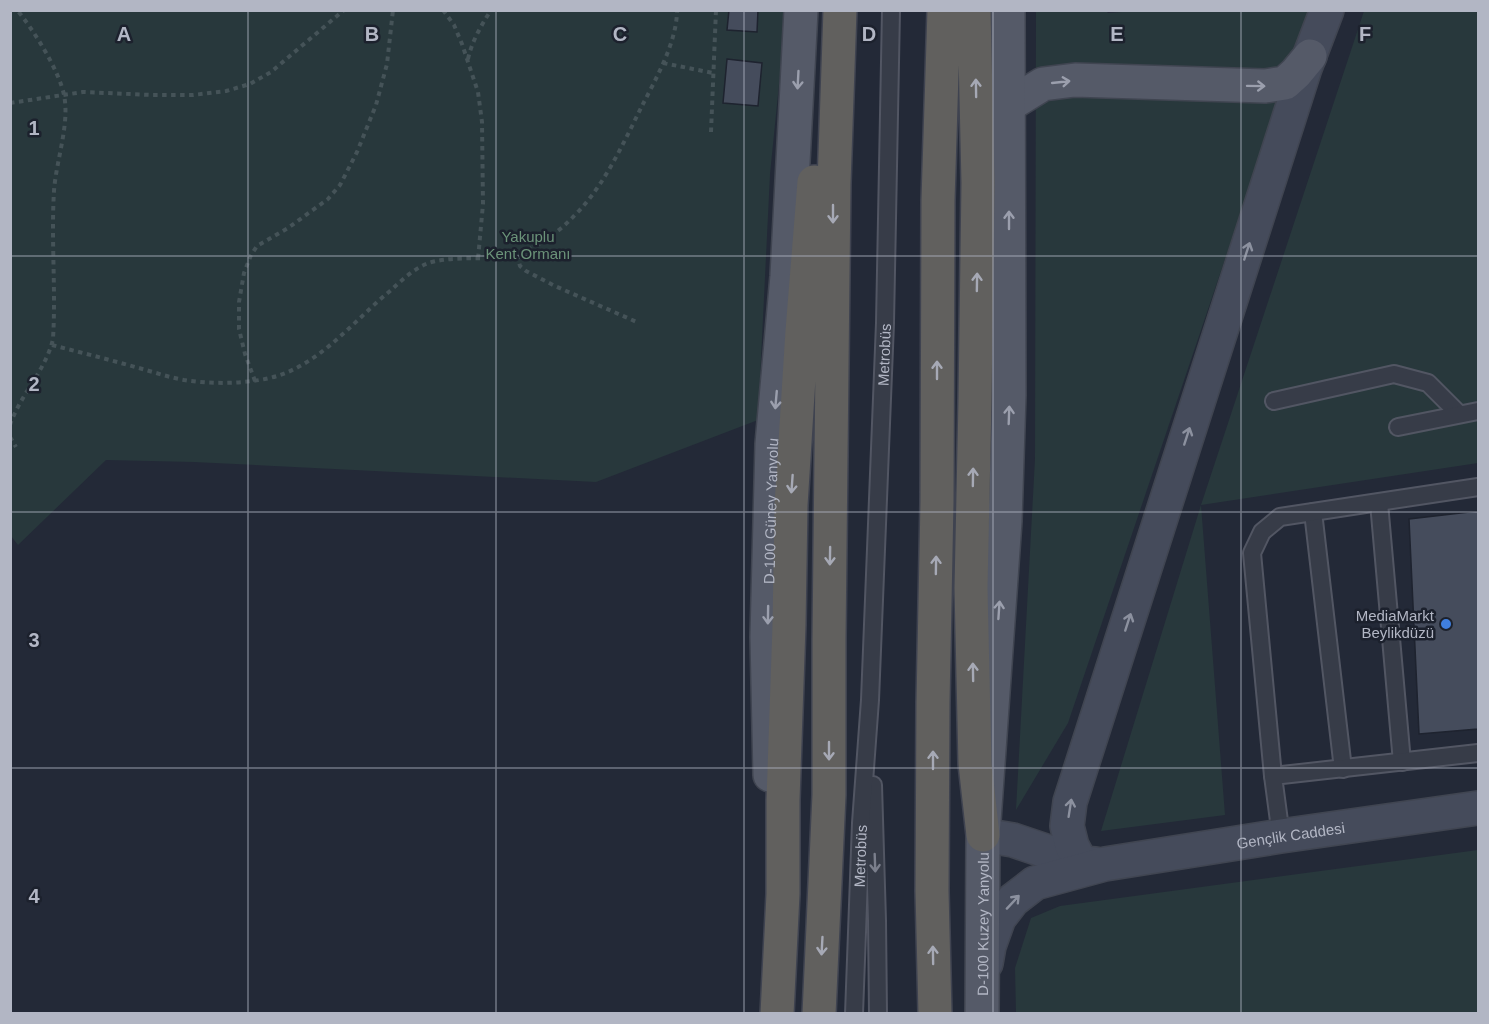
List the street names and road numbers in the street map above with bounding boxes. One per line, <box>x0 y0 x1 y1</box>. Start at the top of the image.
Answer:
street label: Metrobüs <box>874 323 893 386</box>
street label: D-100 Güney Yanyolu <box>760 437 781 584</box>
street label: Gençlik Caddesi <box>1235 819 1346 851</box>
street label: Metrobüs <box>850 825 869 888</box>
street label: D-100 Kuzey Yanyolu <box>974 852 991 996</box>

